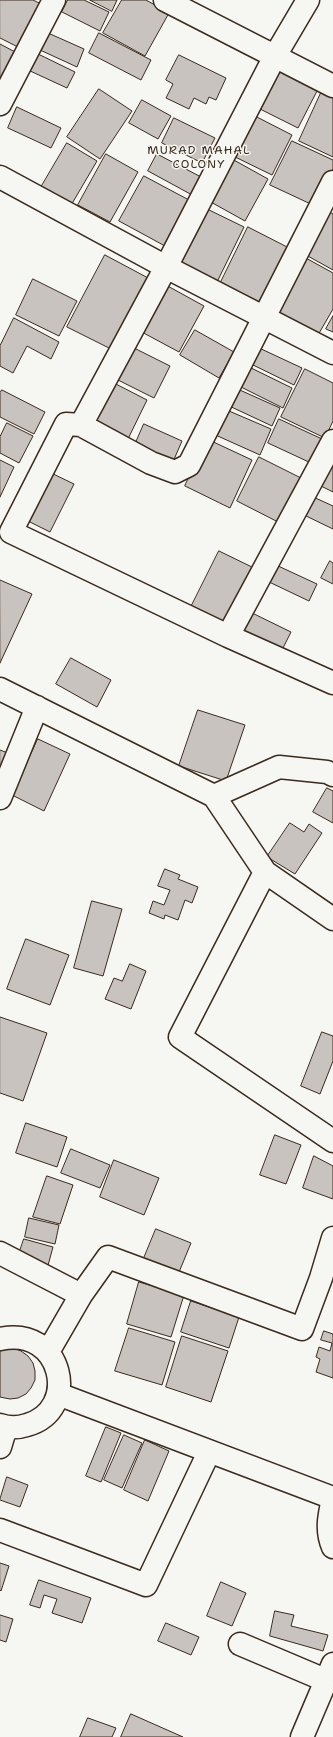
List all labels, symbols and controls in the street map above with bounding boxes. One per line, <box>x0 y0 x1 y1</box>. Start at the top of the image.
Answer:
district label: MURAD MAHAL COLONY <box>147 144 251 172</box>

